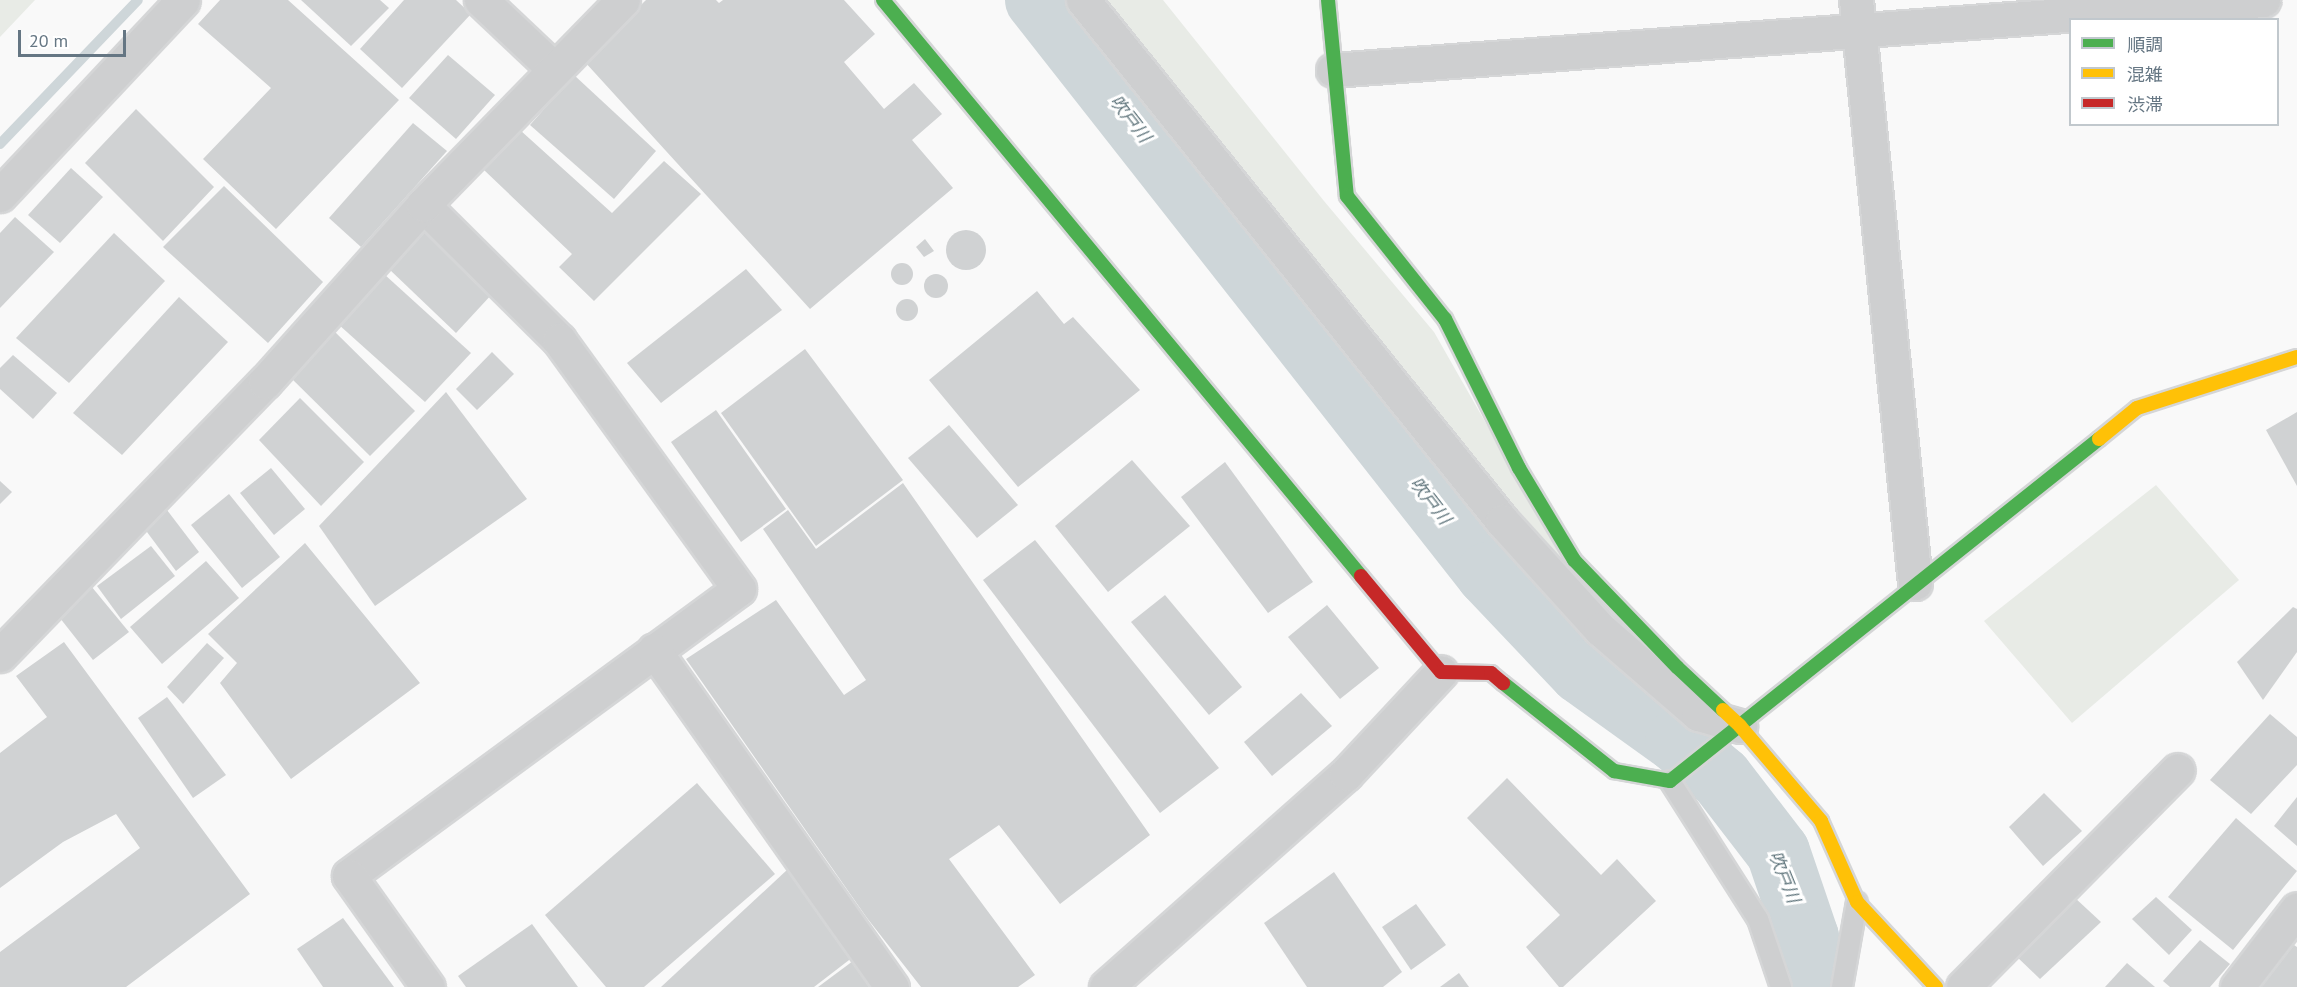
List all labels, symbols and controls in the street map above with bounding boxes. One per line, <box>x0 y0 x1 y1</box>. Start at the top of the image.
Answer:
scale bar <box>21 18 129 56</box>
legend <box>2069 18 2279 126</box>
text: 20 m <box>29 29 68 52</box>
text: 順調 <box>2127 33 2163 56</box>
text: 混雑 <box>2127 63 2163 86</box>
water label: 吹戸川 <box>1105 91 1155 147</box>
text: 渋滞 <box>2127 93 2163 116</box>
water label: 吹戸川 <box>1405 473 1455 529</box>
water label: 吹戸川 <box>1764 848 1804 906</box>

